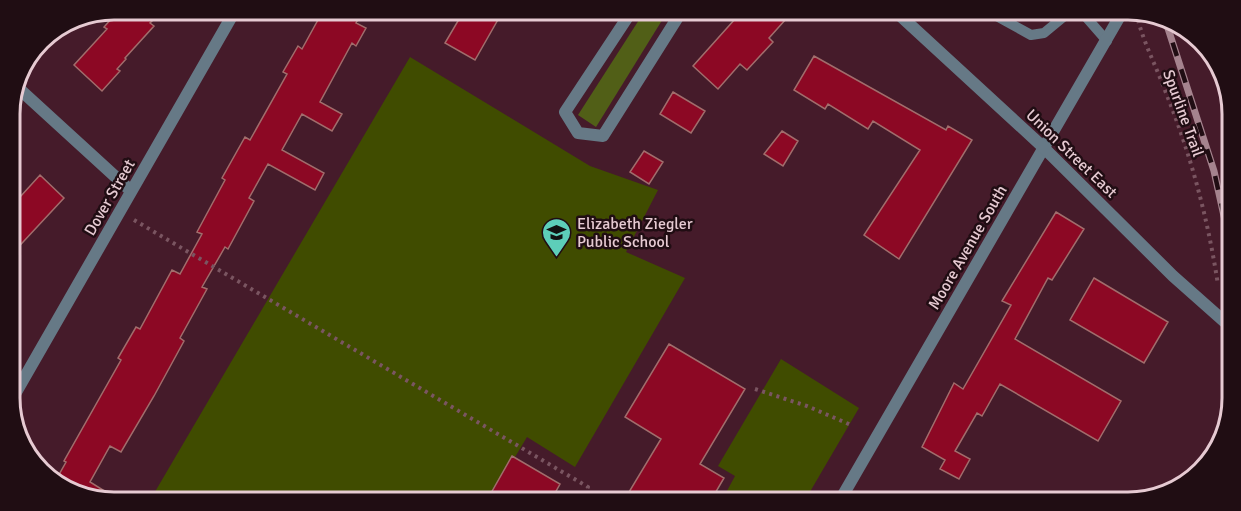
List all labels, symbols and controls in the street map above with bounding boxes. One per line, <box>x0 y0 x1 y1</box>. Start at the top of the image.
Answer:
street label: Spurline Trail <box>1158 67 1208 160</box>
street label: Union Street East <box>1021 105 1121 203</box>
street label: Dover Street <box>80 155 140 239</box>
street label: Moore Avenue South <box>924 182 1012 313</box>
place label: Elizabeth Ziegler Public School <box>577 214 693 252</box>
school or university icon: Elizabeth Ziegler Public School <box>540 216 572 258</box>

